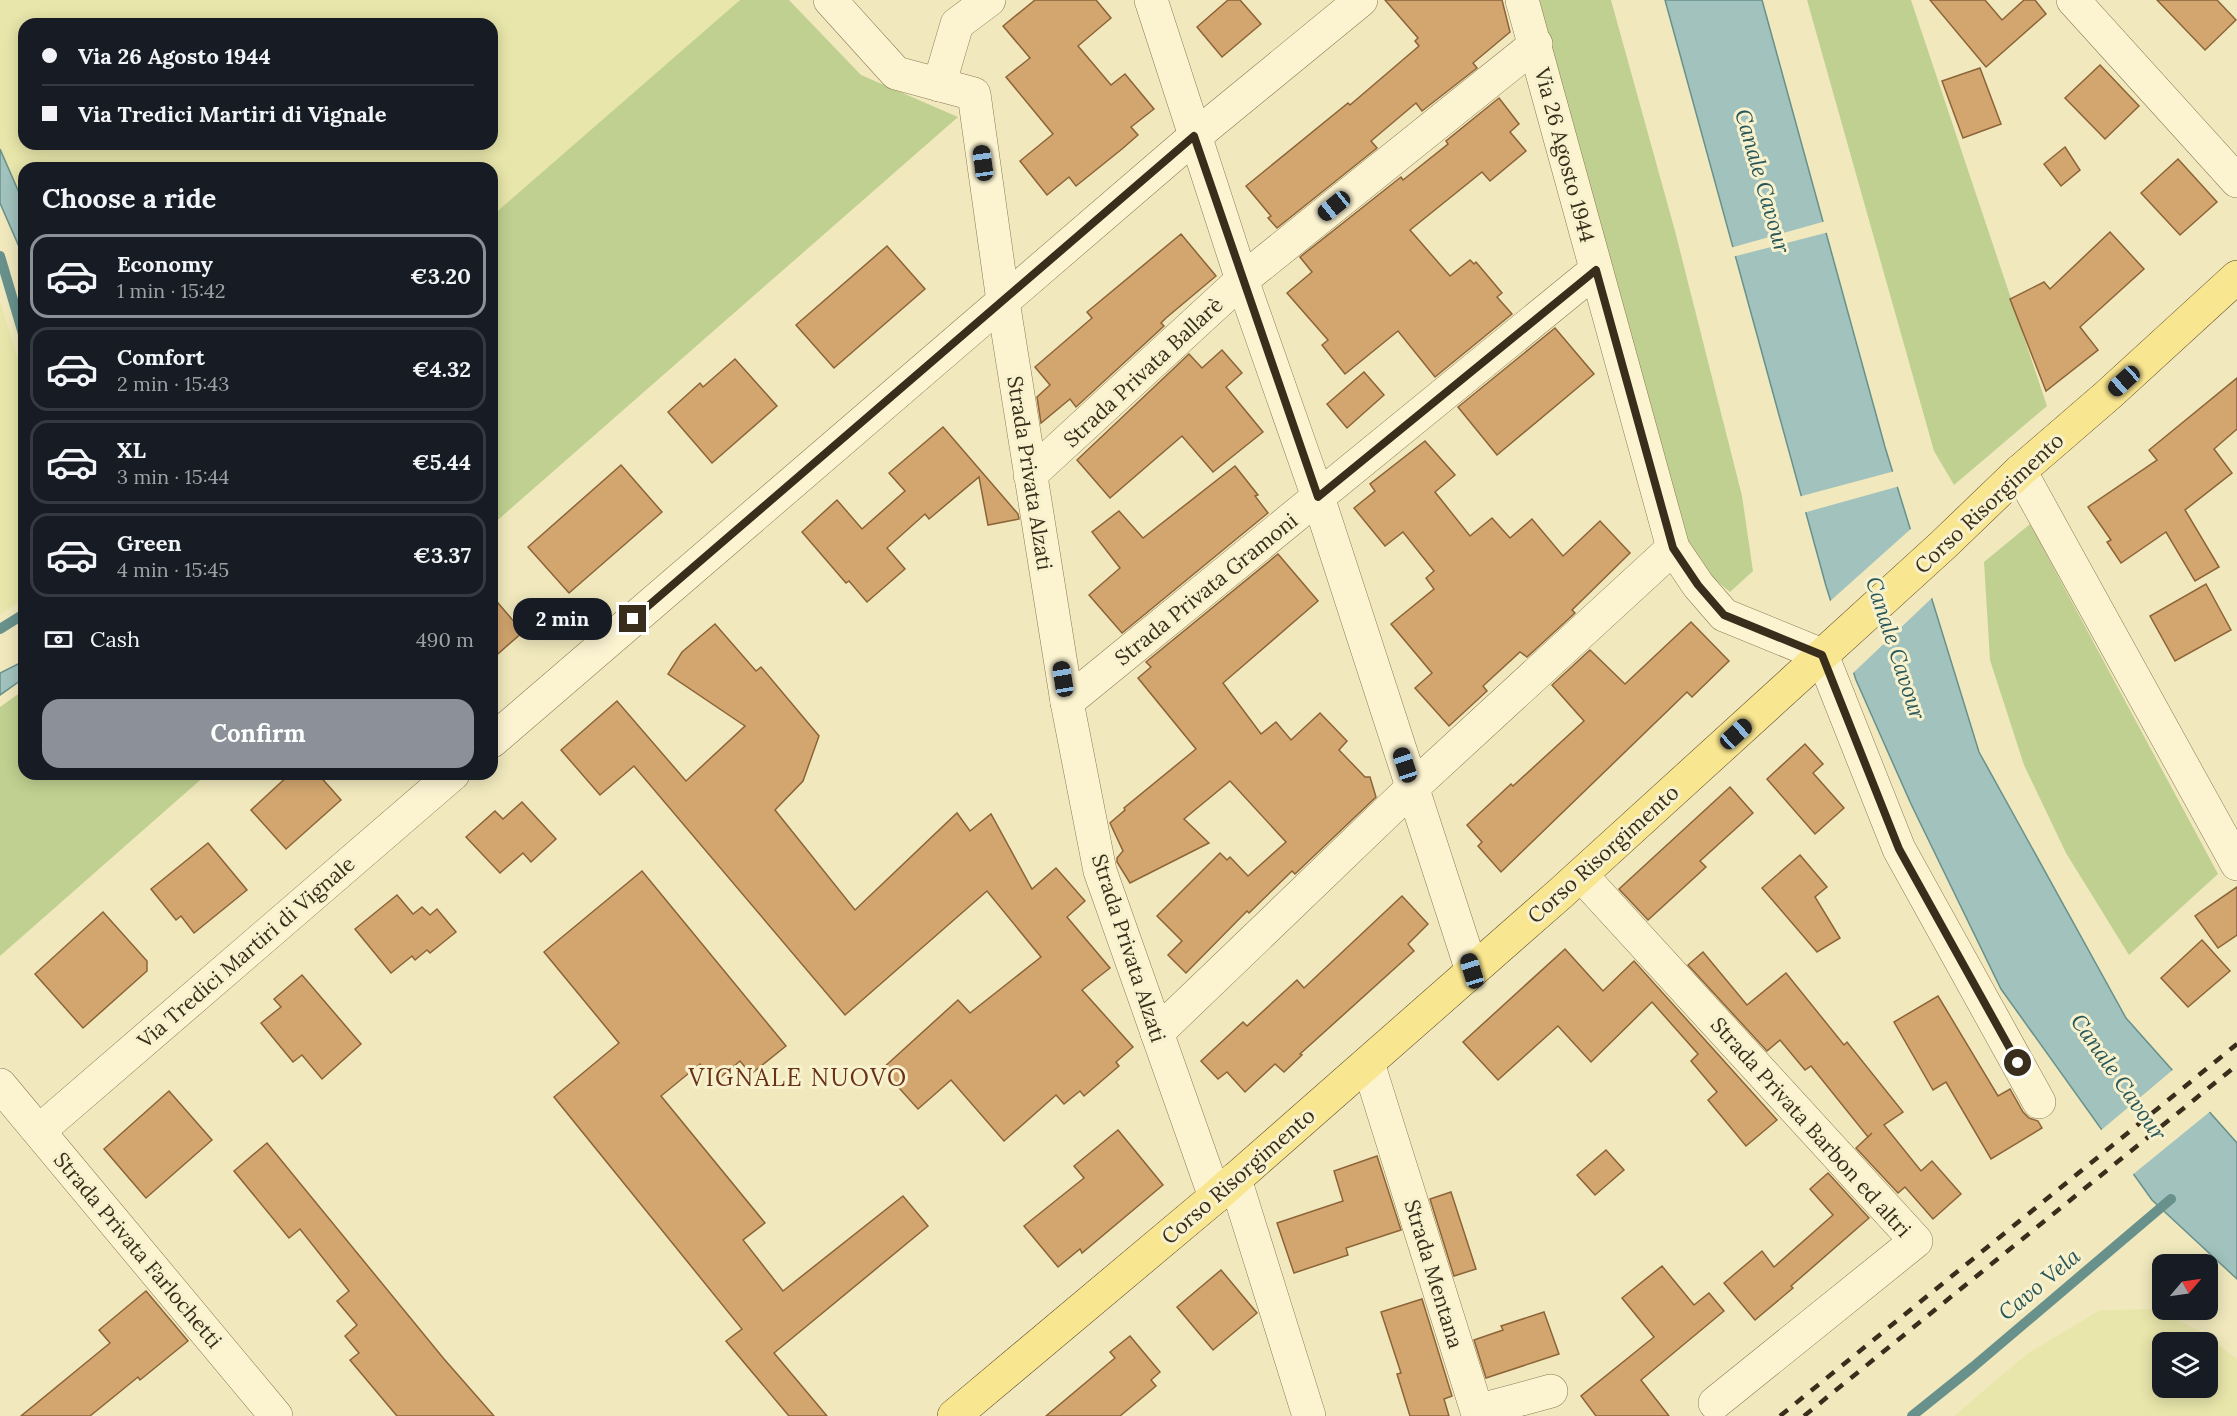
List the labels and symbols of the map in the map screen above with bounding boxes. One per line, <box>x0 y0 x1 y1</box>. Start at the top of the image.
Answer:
street label: Via 26 Agosto 1944 <box>1528 64 1601 245</box>
water label: Canale Cavour <box>1729 106 1797 257</box>
car <box>972 144 994 182</box>
car <box>1314 188 1354 224</box>
street label: Strada Privata Ballarè <box>1058 291 1228 453</box>
car <box>2105 362 2143 400</box>
street label: Strada Privata Alzati <box>1001 374 1059 572</box>
street label: Corso Risorgimento <box>1909 427 2069 579</box>
street label: Strada Privata Gramoni <box>1109 507 1303 671</box>
water label: Canale Cavour <box>1860 573 1933 724</box>
callout: 2 min <box>513 598 612 640</box>
route end <box>619 605 646 632</box>
car <box>1051 660 1075 698</box>
car <box>1717 715 1755 753</box>
car <box>1391 745 1419 785</box>
street label: Corso Risorgimento <box>1522 779 1684 929</box>
street label: Via Tredici Martiri di Vignale <box>131 850 360 1055</box>
street label: Strada Privata Alzati <box>1086 851 1172 1046</box>
car <box>1458 951 1486 991</box>
water label: Canale Cavour <box>2065 1008 2174 1147</box>
street label: Strada Privata Barbon ed altri <box>1705 1011 1917 1243</box>
route start <box>2004 1049 2031 1076</box>
district label: VIGNALE NUOVO <box>687 1062 908 1093</box>
street label: Corso Risorgimento <box>1156 1102 1320 1250</box>
street label: Strada Privata Farlochetti <box>48 1146 228 1354</box>
street label: Strada Mentana <box>1399 1196 1470 1352</box>
water label: Cavo Vela <box>1992 1241 2086 1326</box>
north arrow <box>2152 1254 2218 1320</box>

